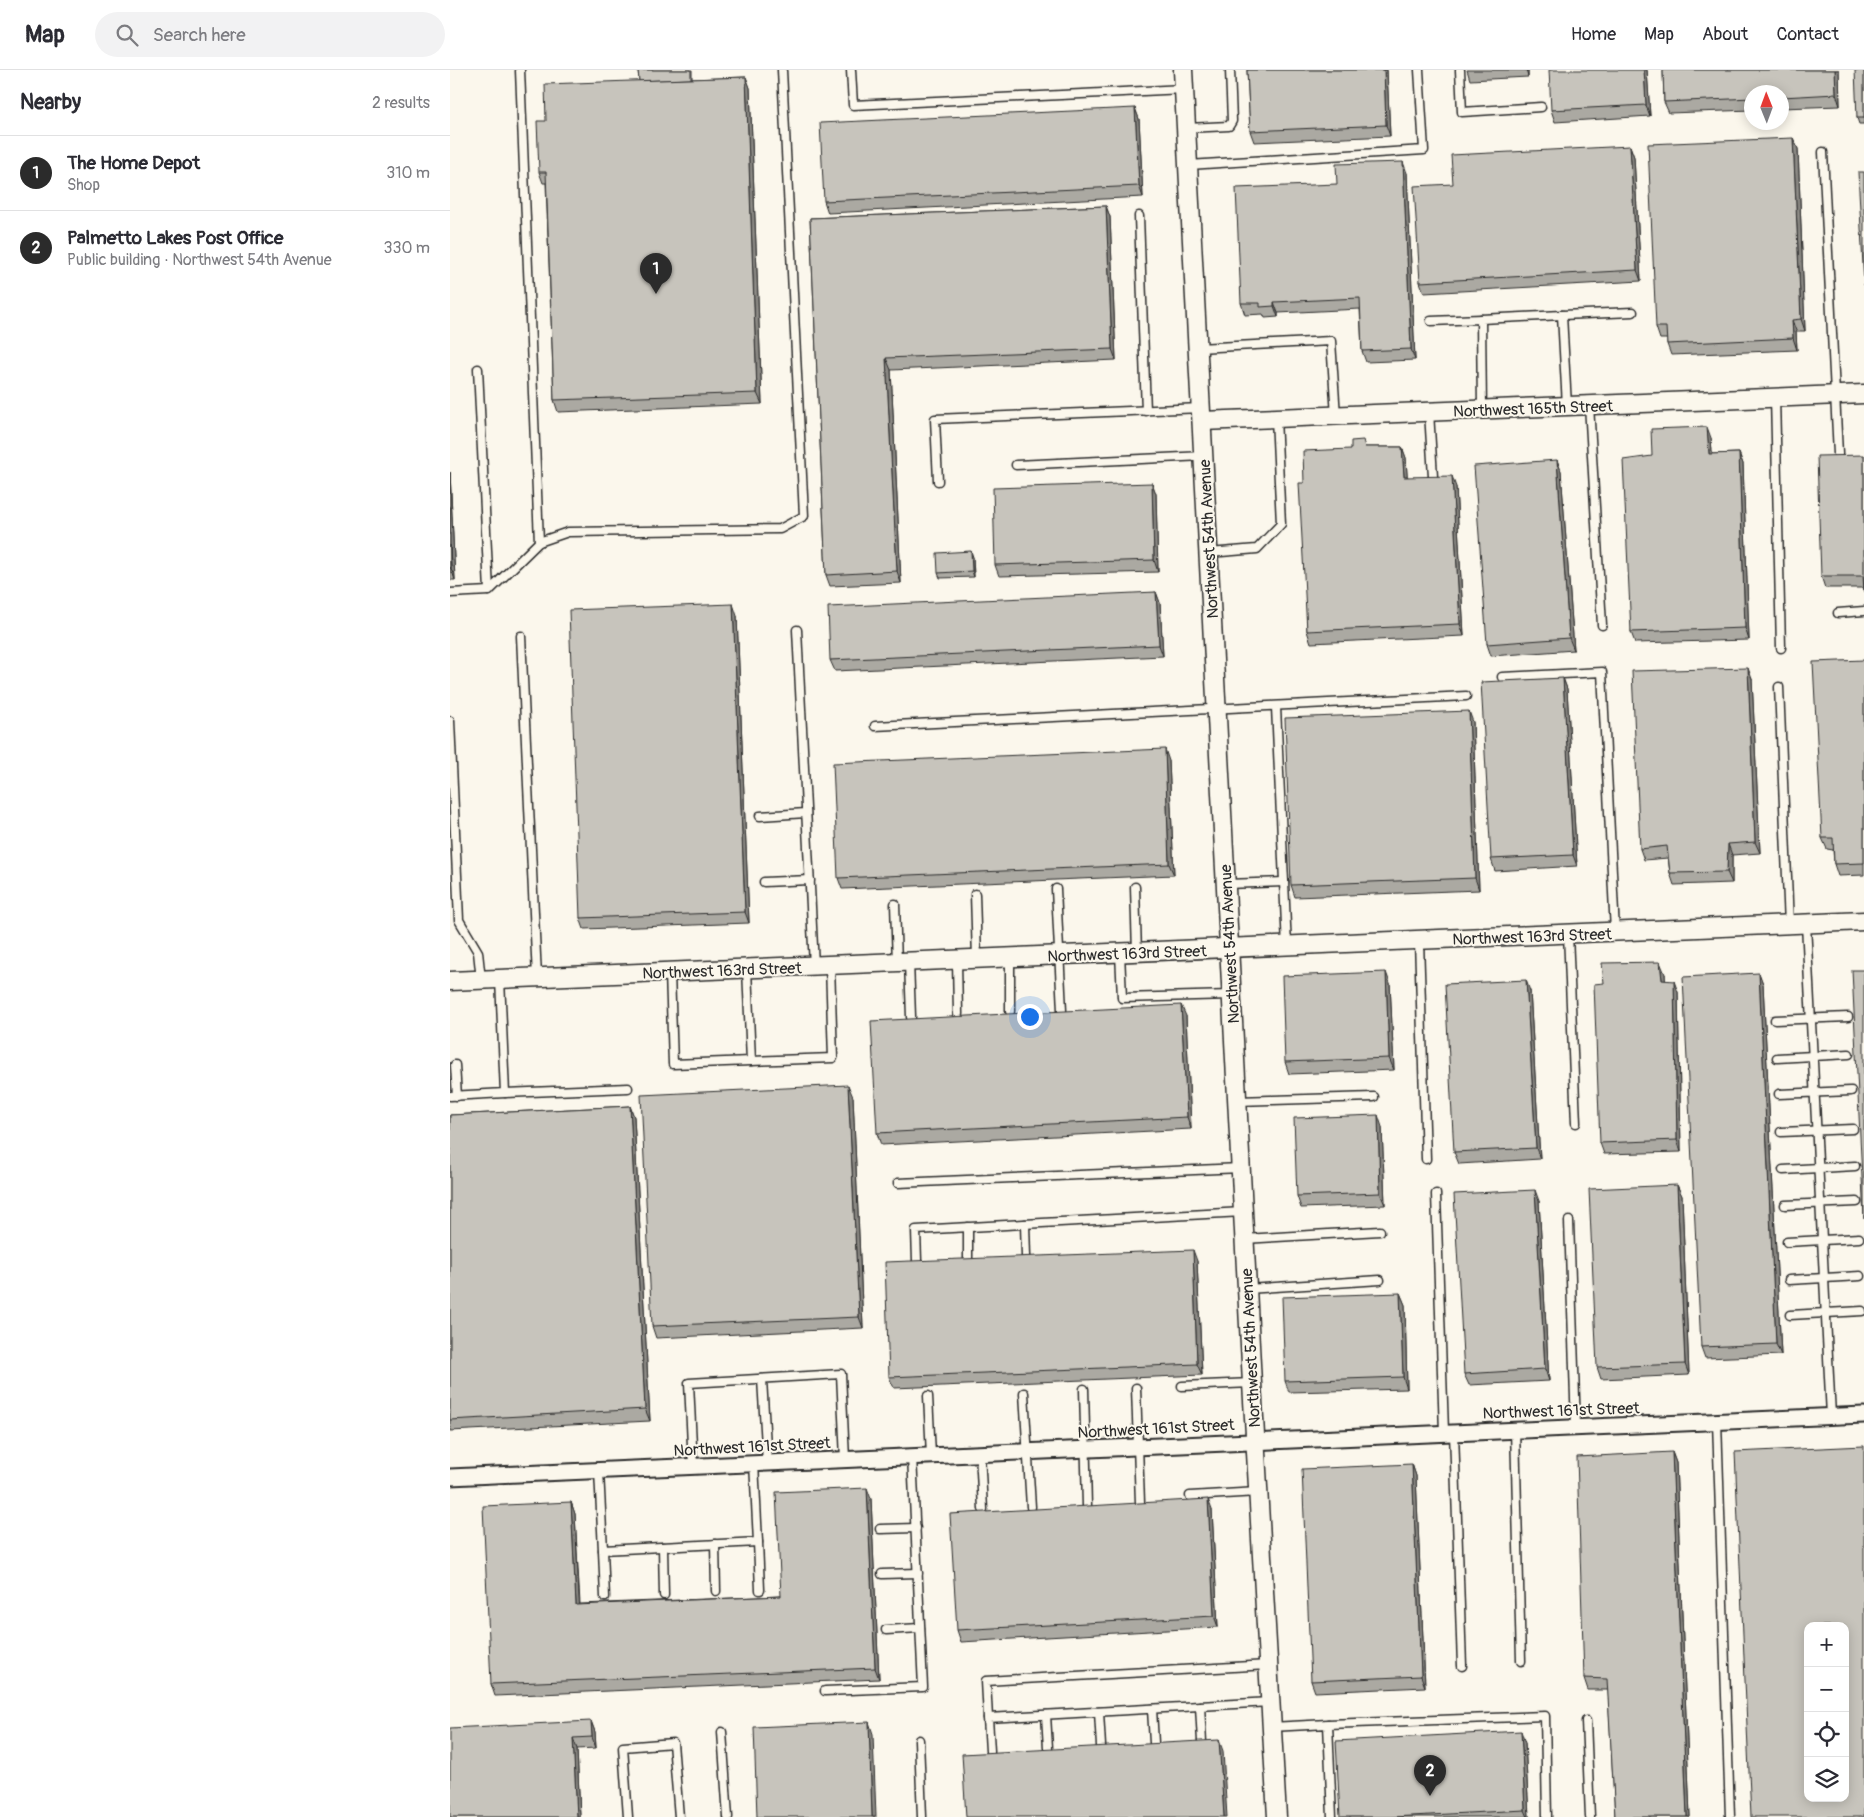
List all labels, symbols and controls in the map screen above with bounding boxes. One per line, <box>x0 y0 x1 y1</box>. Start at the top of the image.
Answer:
search box <box>95 12 445 57</box>
text: Map <box>25 20 65 49</box>
icon: search <box>113 21 141 49</box>
text: Search here <box>153 23 246 47</box>
text: Home <box>1571 23 1616 46</box>
text: Map <box>1644 23 1674 46</box>
text: About <box>1702 23 1748 46</box>
text: Contact <box>1776 23 1839 46</box>
north arrow <box>1744 85 1789 130</box>
text: Nearby <box>20 89 81 116</box>
text: 2 results <box>372 93 430 113</box>
text: The Home Depot <box>67 151 200 175</box>
text: 1 <box>33 163 39 183</box>
text: 310 m <box>386 163 430 183</box>
text: Shop <box>67 175 100 195</box>
text: Palmetto Lakes Post Office <box>67 226 283 250</box>
text: 2 <box>32 238 40 258</box>
text: 330 m <box>384 238 430 258</box>
text: Public building · Northwest 54th Avenue <box>67 250 332 270</box>
pin: 1 <box>640 253 672 294</box>
street label: Northwest 165th Street <box>1453 396 1614 422</box>
street label: Northwest 54th Avenue <box>1195 459 1223 619</box>
street label: Northwest 54th Avenue <box>1216 864 1244 1024</box>
street label: Northwest 163rd Street <box>1452 924 1613 950</box>
street label: Northwest 163rd Street <box>1047 941 1208 967</box>
street label: Northwest 163rd Street <box>642 958 803 984</box>
your location <box>1017 1004 1043 1030</box>
street label: Northwest 54th Avenue <box>1237 1268 1265 1428</box>
street label: Northwest 161st Street <box>1482 1398 1640 1424</box>
street label: Northwest 161st Street <box>1077 1415 1236 1443</box>
street label: Northwest 161st Street <box>673 1433 832 1461</box>
map controls <box>1804 1622 1849 1802</box>
button: + <box>1804 1622 1849 1667</box>
button: − <box>1804 1667 1849 1712</box>
button: locate <box>1804 1712 1849 1757</box>
pin: 2 <box>1414 1755 1446 1796</box>
button: layers <box>1804 1757 1849 1802</box>

